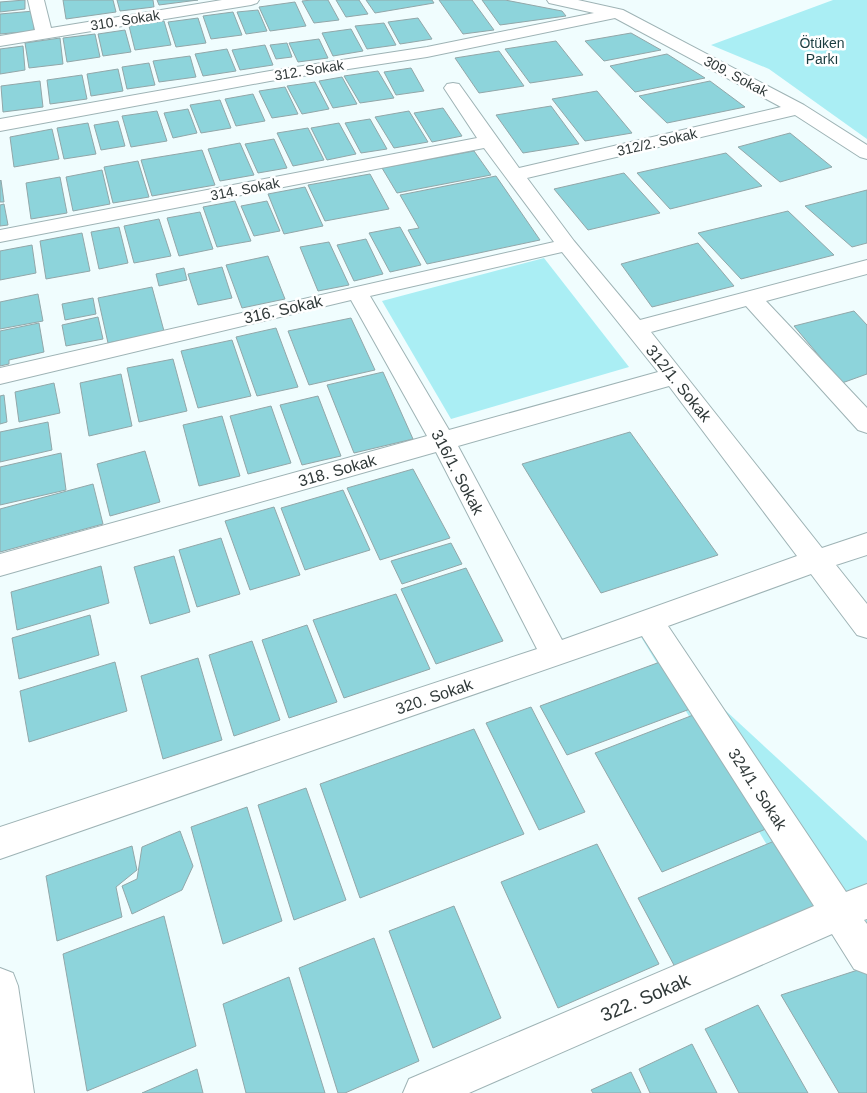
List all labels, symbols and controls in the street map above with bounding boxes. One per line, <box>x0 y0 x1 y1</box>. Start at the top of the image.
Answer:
street label: 310. Sokak <box>89 6 162 33</box>
park label: Ötüken Parkı <box>799 34 845 67</box>
street label: 309. Sokak <box>701 52 772 100</box>
street label: 312. Sokak <box>273 56 346 83</box>
street label: 312/2. Sokak <box>615 125 700 159</box>
street label: 314. Sokak <box>209 174 282 204</box>
street label: 316. Sokak <box>242 292 325 327</box>
street label: 312/1. Sokak <box>643 342 715 426</box>
street label: 316/1. Sokak <box>428 427 487 518</box>
street label: 318. Sokak <box>296 451 379 490</box>
street label: 320. Sokak <box>394 675 476 718</box>
street label: 324/1. Sokak <box>725 745 791 834</box>
street label: 322. Sokak <box>597 969 694 1026</box>

